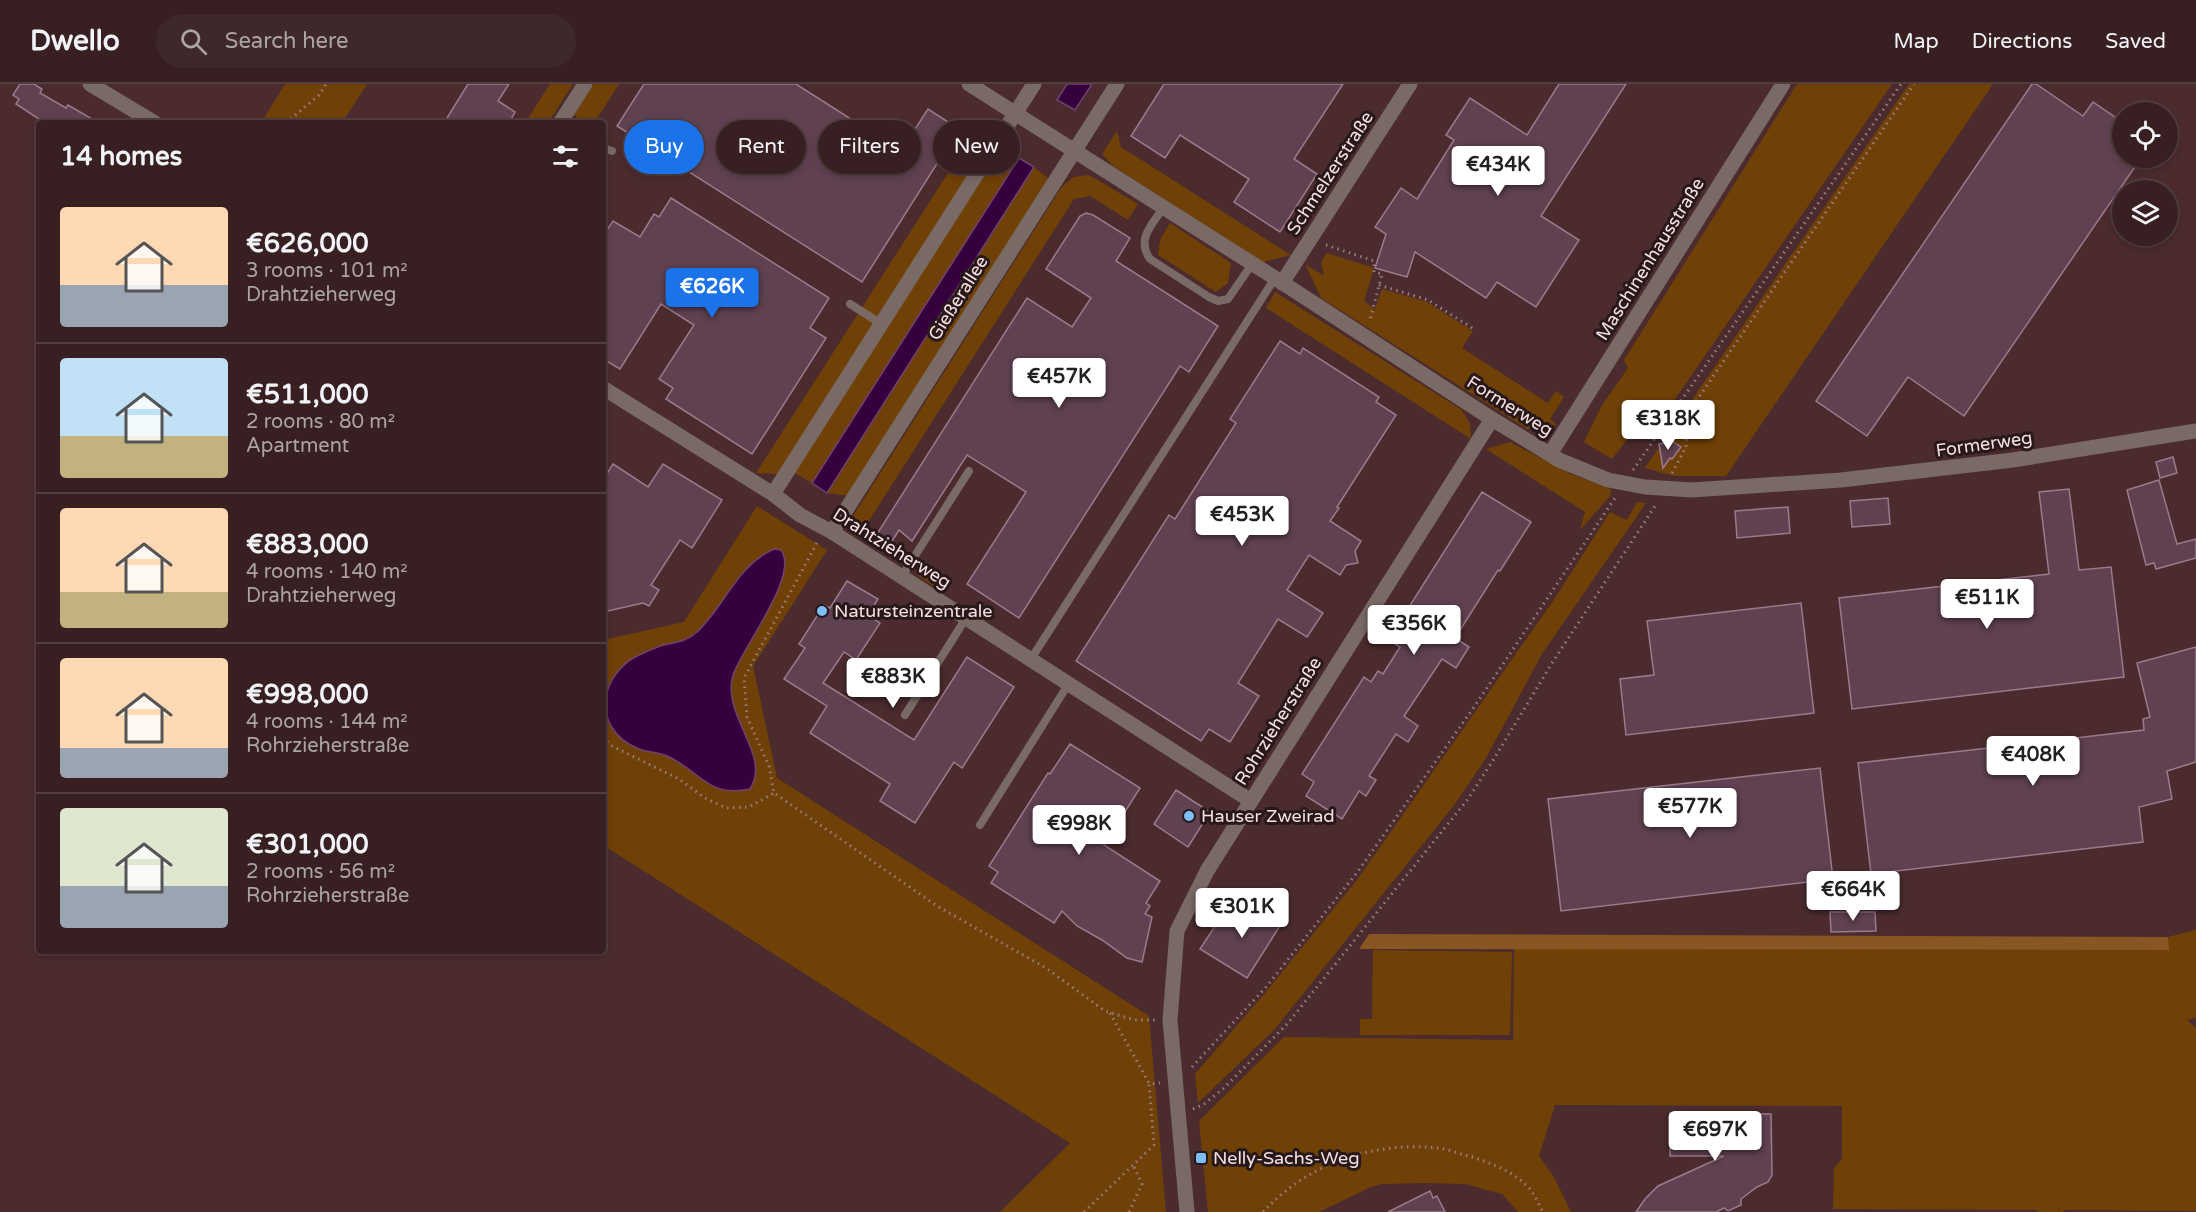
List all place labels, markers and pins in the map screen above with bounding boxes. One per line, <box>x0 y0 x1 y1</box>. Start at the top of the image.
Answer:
pin: €434K <box>1456 146 1540 197</box>
pin: €626K <box>670 268 754 319</box>
pin: €457K <box>1017 358 1101 409</box>
pin: €318K <box>1626 400 1710 451</box>
pin: €453K <box>1200 496 1284 547</box>
pin: €511K <box>1945 579 2029 630</box>
place label: Natursteinzentrale <box>834 600 993 622</box>
marker: Natursteinzentrale <box>815 604 829 618</box>
pin: €356K <box>1372 605 1456 656</box>
pin: €883K <box>851 658 935 709</box>
pin: €408K <box>1991 736 2075 787</box>
pin: €577K <box>1648 788 1732 839</box>
pin: €998K <box>1037 805 1121 856</box>
place label: Hauser Zweirad <box>1201 805 1335 827</box>
marker: Hauser Zweirad <box>1182 809 1196 823</box>
pin: €664K <box>1811 871 1895 922</box>
pin: €301K <box>1200 888 1284 939</box>
pin: €697K <box>1673 1111 1757 1162</box>
place label: Nelly-Sachs-Weg <box>1213 1147 1360 1169</box>
marker: Nelly-Sachs-Weg <box>1194 1151 1208 1165</box>

